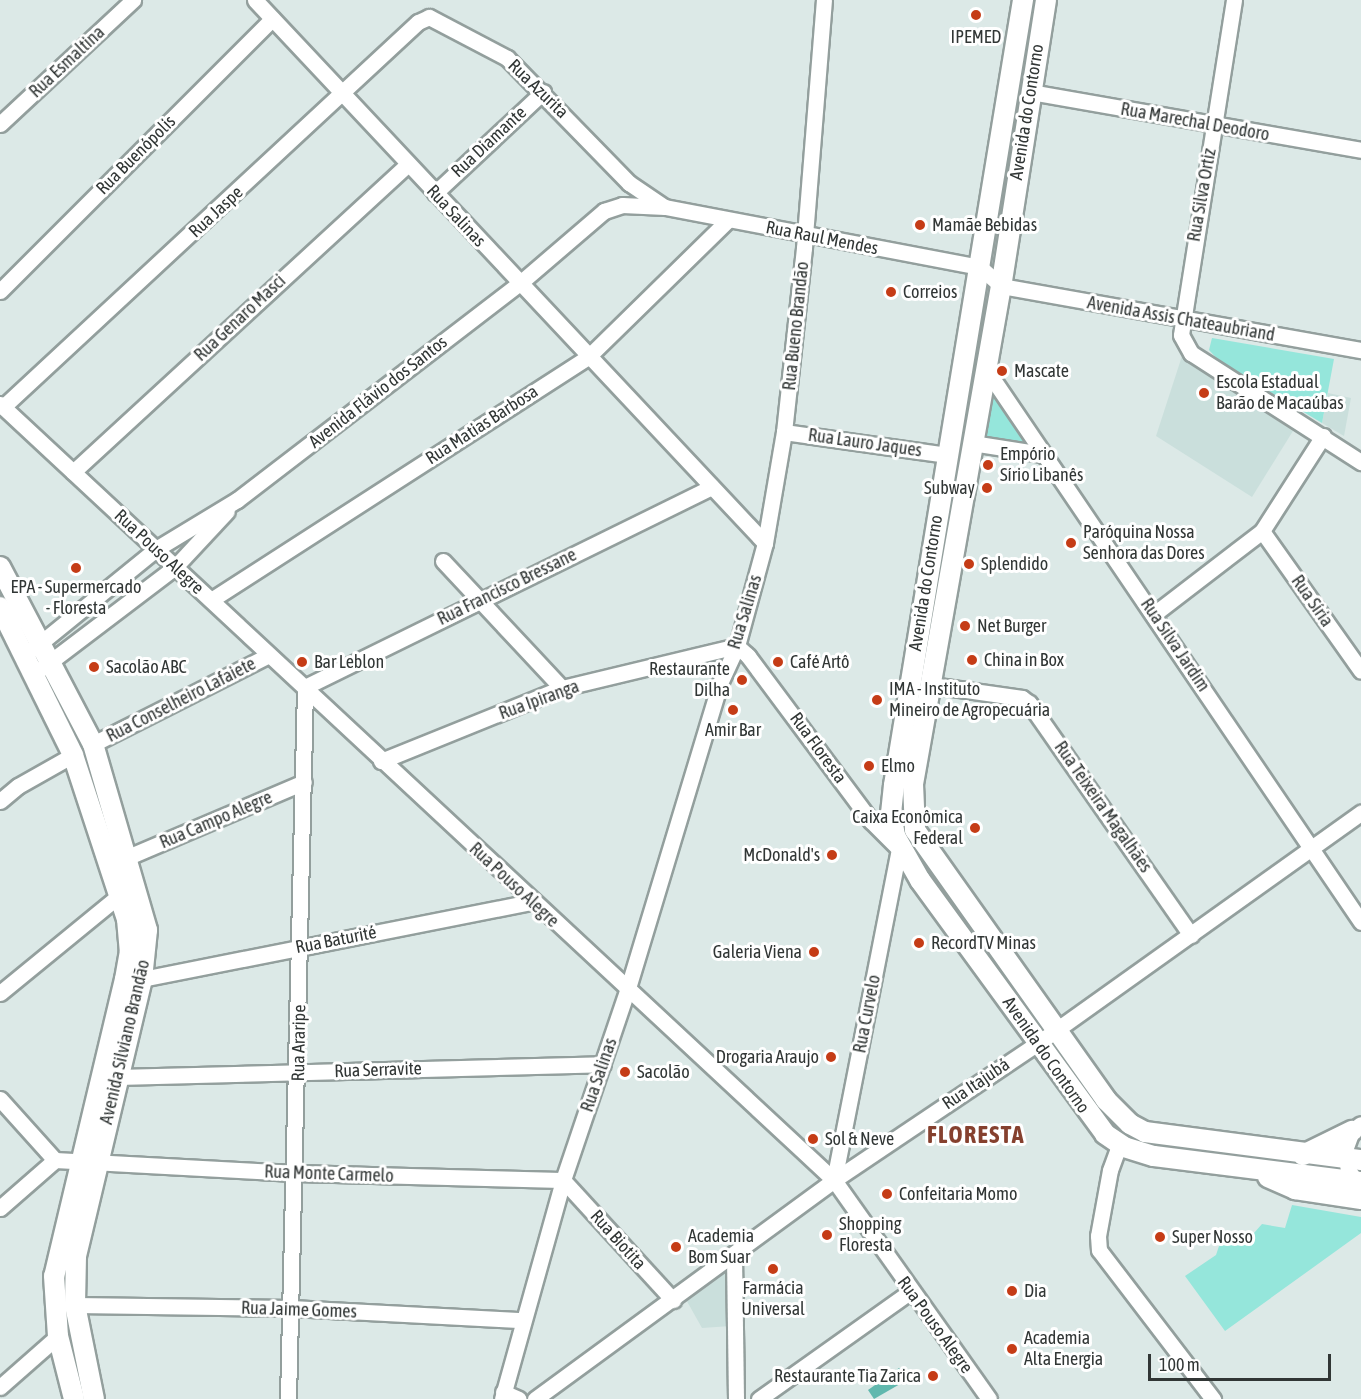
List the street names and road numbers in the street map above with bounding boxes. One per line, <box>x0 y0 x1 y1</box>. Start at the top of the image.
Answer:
street label: Rua Esmaltina <box>25 22 109 102</box>
street label: Avenida do Contorno <box>1006 43 1048 181</box>
street label: Rua Azurita <box>503 55 573 123</box>
street label: Rua Marechal Deodoro <box>1119 98 1271 146</box>
street label: Rua Diamante <box>447 102 531 182</box>
street label: Rua Buenópolis <box>92 111 180 199</box>
street label: Rua Silva Ortiz <box>1183 147 1221 243</box>
street label: Rua Salinas <box>422 181 490 251</box>
street label: Rua Jaspe <box>185 182 247 242</box>
street label: Rua Raul Mendes <box>764 217 880 259</box>
street label: Rua Bueno Brandão <box>778 260 814 392</box>
street label: Rua Genaro Masci <box>190 270 290 366</box>
street label: Avenida Assis Chateaubriand <box>1086 292 1276 346</box>
street label: Avenida Flávio dos Santos <box>305 331 451 453</box>
street label: Rua Matias Barbosa <box>422 381 542 469</box>
street label: Rua Lauro Jaques <box>807 424 923 462</box>
street label: Rua Pouso Alegre <box>110 505 208 599</box>
street label: Avenida do Contorno <box>905 514 947 652</box>
street label: Rua Francisco Bressane <box>434 544 580 630</box>
street label: Rua Síria <box>1287 571 1337 631</box>
street label: Rua Salinas <box>723 572 767 652</box>
street label: Rua Silva Jardim <box>1136 594 1214 696</box>
street label: Rua Conselheiro Lafaiete <box>103 653 259 747</box>
street label: Rua Ipiranga <box>496 676 582 724</box>
street label: Rua Floresta <box>785 708 851 788</box>
street label: Rua Teixeira Magalhães <box>1050 737 1156 877</box>
street label: Rua Campo Alegre <box>156 787 276 853</box>
street label: Rua Pouso Alegre <box>465 838 563 932</box>
street label: Rua Baturité <box>294 922 378 958</box>
street label: Avenida Silviano Brandão <box>96 958 154 1126</box>
street label: Rua Curvelo <box>849 973 885 1055</box>
street label: Avenida do Contorno <box>998 993 1094 1117</box>
street label: Rua Araripe <box>288 1004 310 1082</box>
street label: Rua Salinas <box>576 1035 622 1115</box>
street label: Rua Itajubá <box>938 1054 1014 1114</box>
street label: Rua Serravite <box>334 1058 422 1082</box>
street label: Rua Monte Carmelo <box>264 1161 394 1187</box>
street label: Rua Biotita <box>586 1206 650 1274</box>
street label: Rua Pouso Alegre <box>893 1272 977 1378</box>
street label: Rua Jaime Gomes <box>241 1297 357 1323</box>

